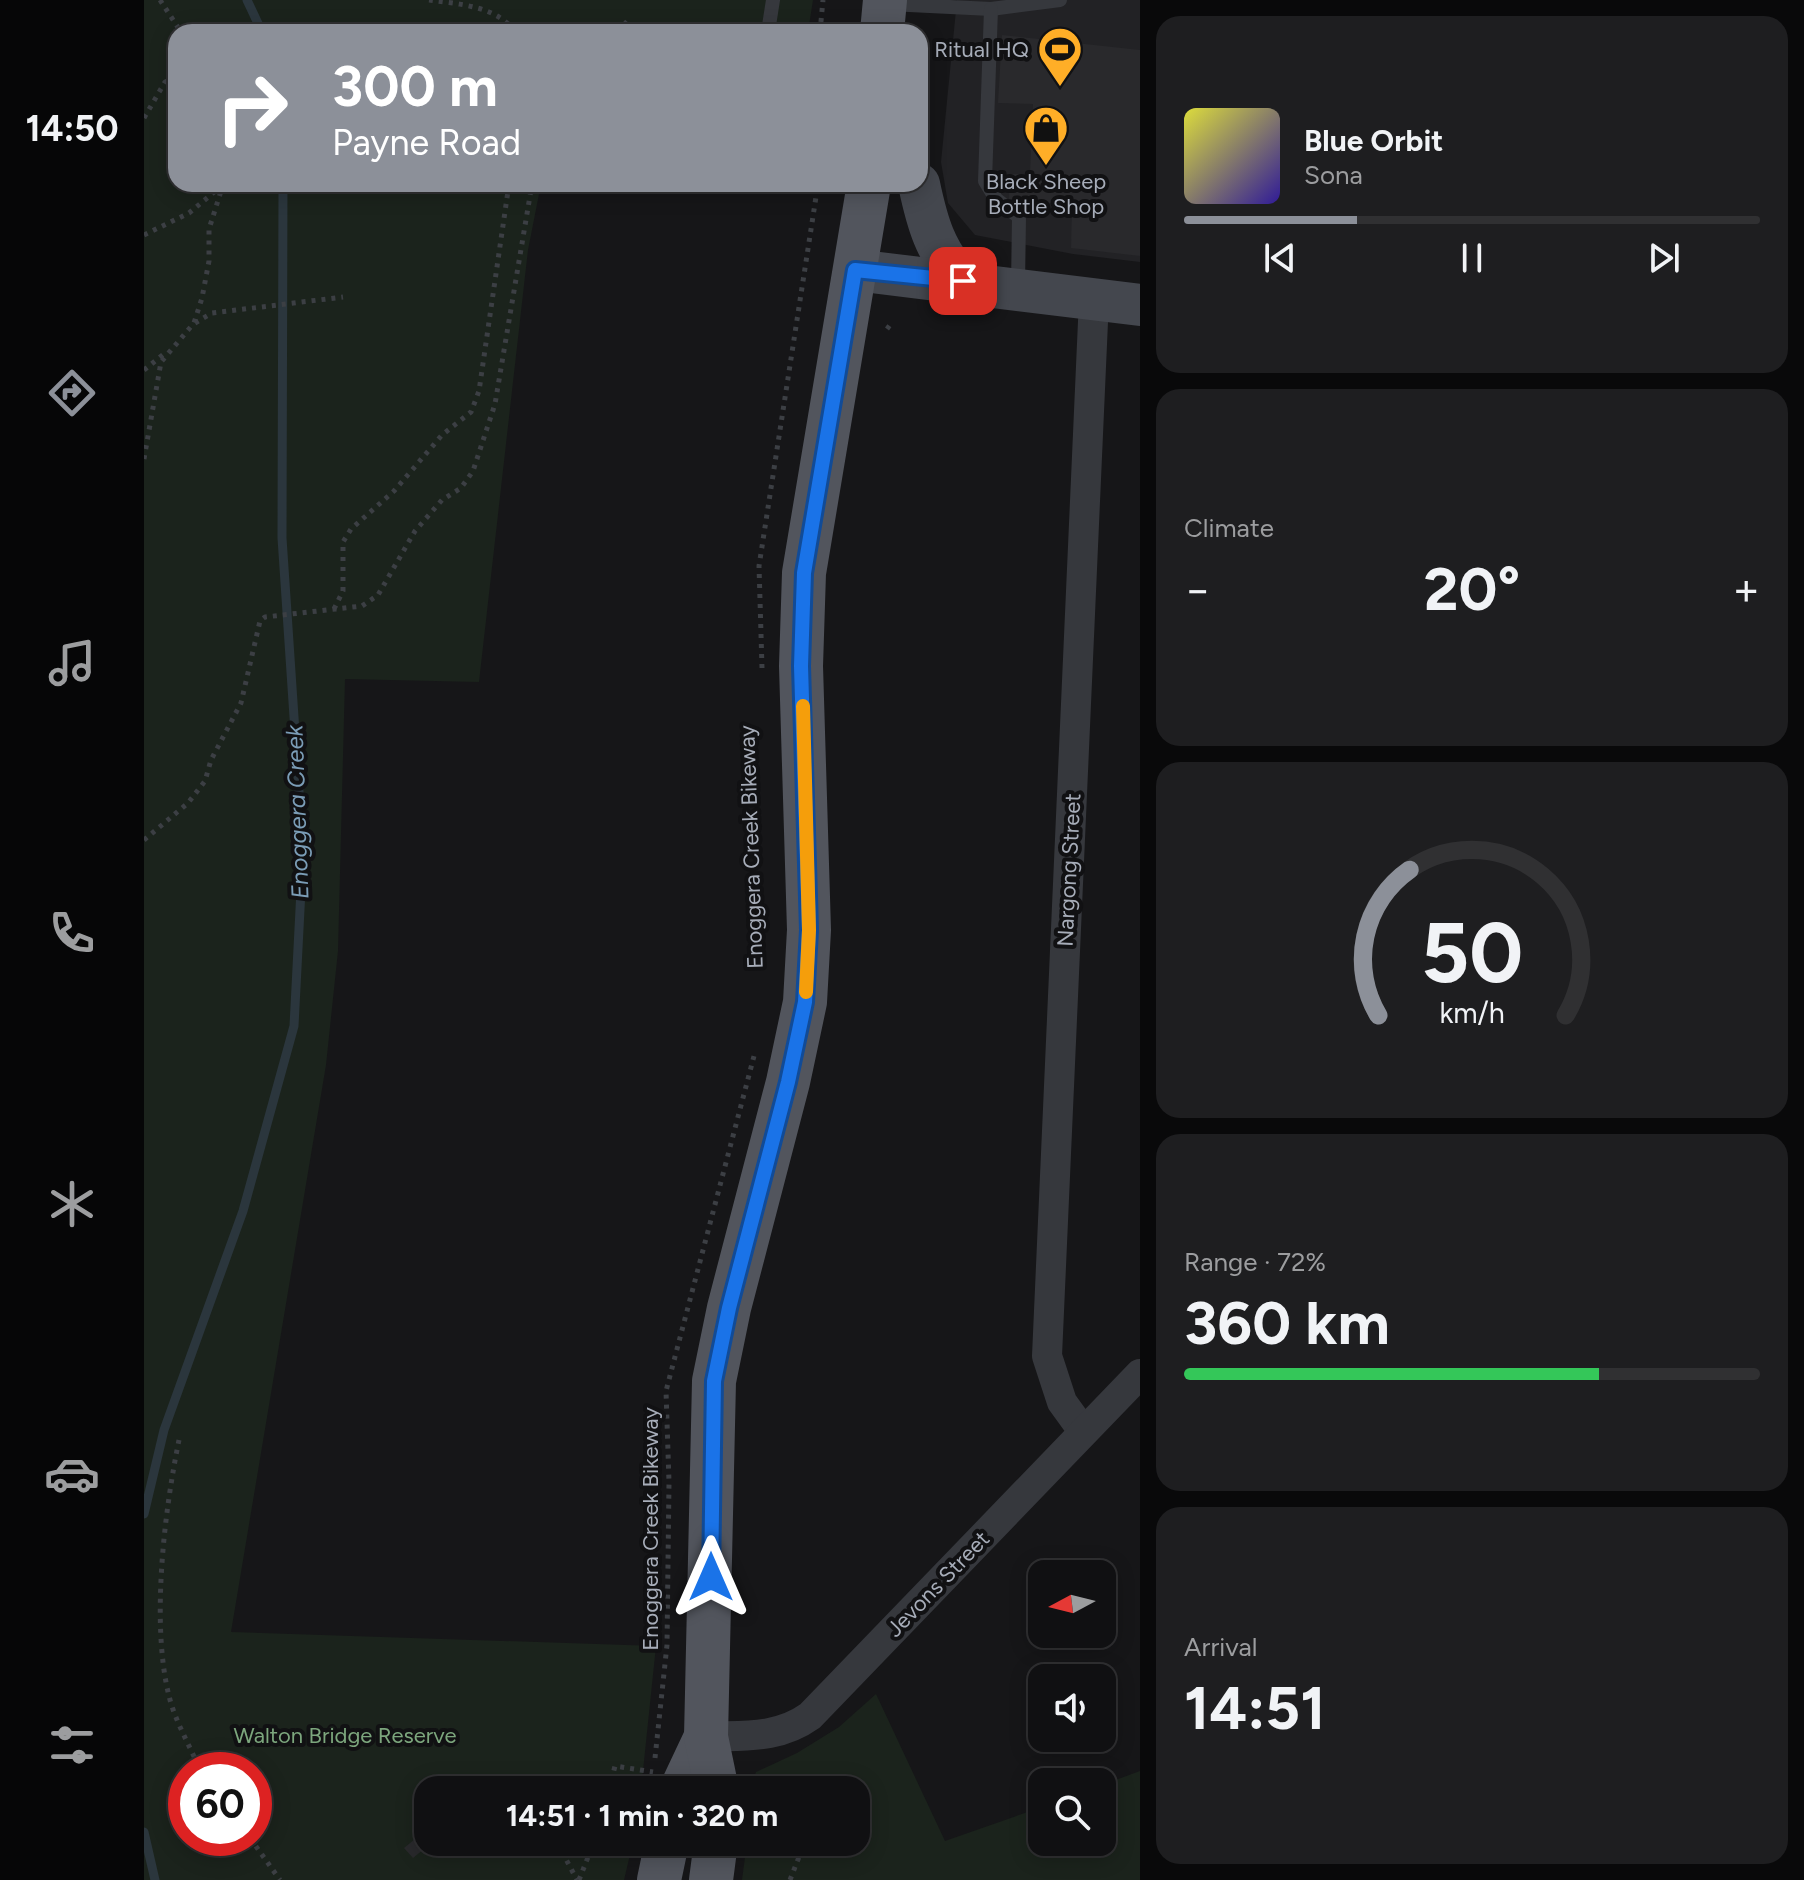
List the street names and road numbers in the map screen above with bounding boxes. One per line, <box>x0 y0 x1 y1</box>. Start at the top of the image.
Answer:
street label: Enoggera Creek Bikeway <box>733 724 769 969</box>
street label: Nargong Street <box>1051 793 1087 947</box>
street label: Enoggera Creek Bikeway <box>637 1407 664 1651</box>
street label: Jevons Street <box>881 1526 995 1642</box>

